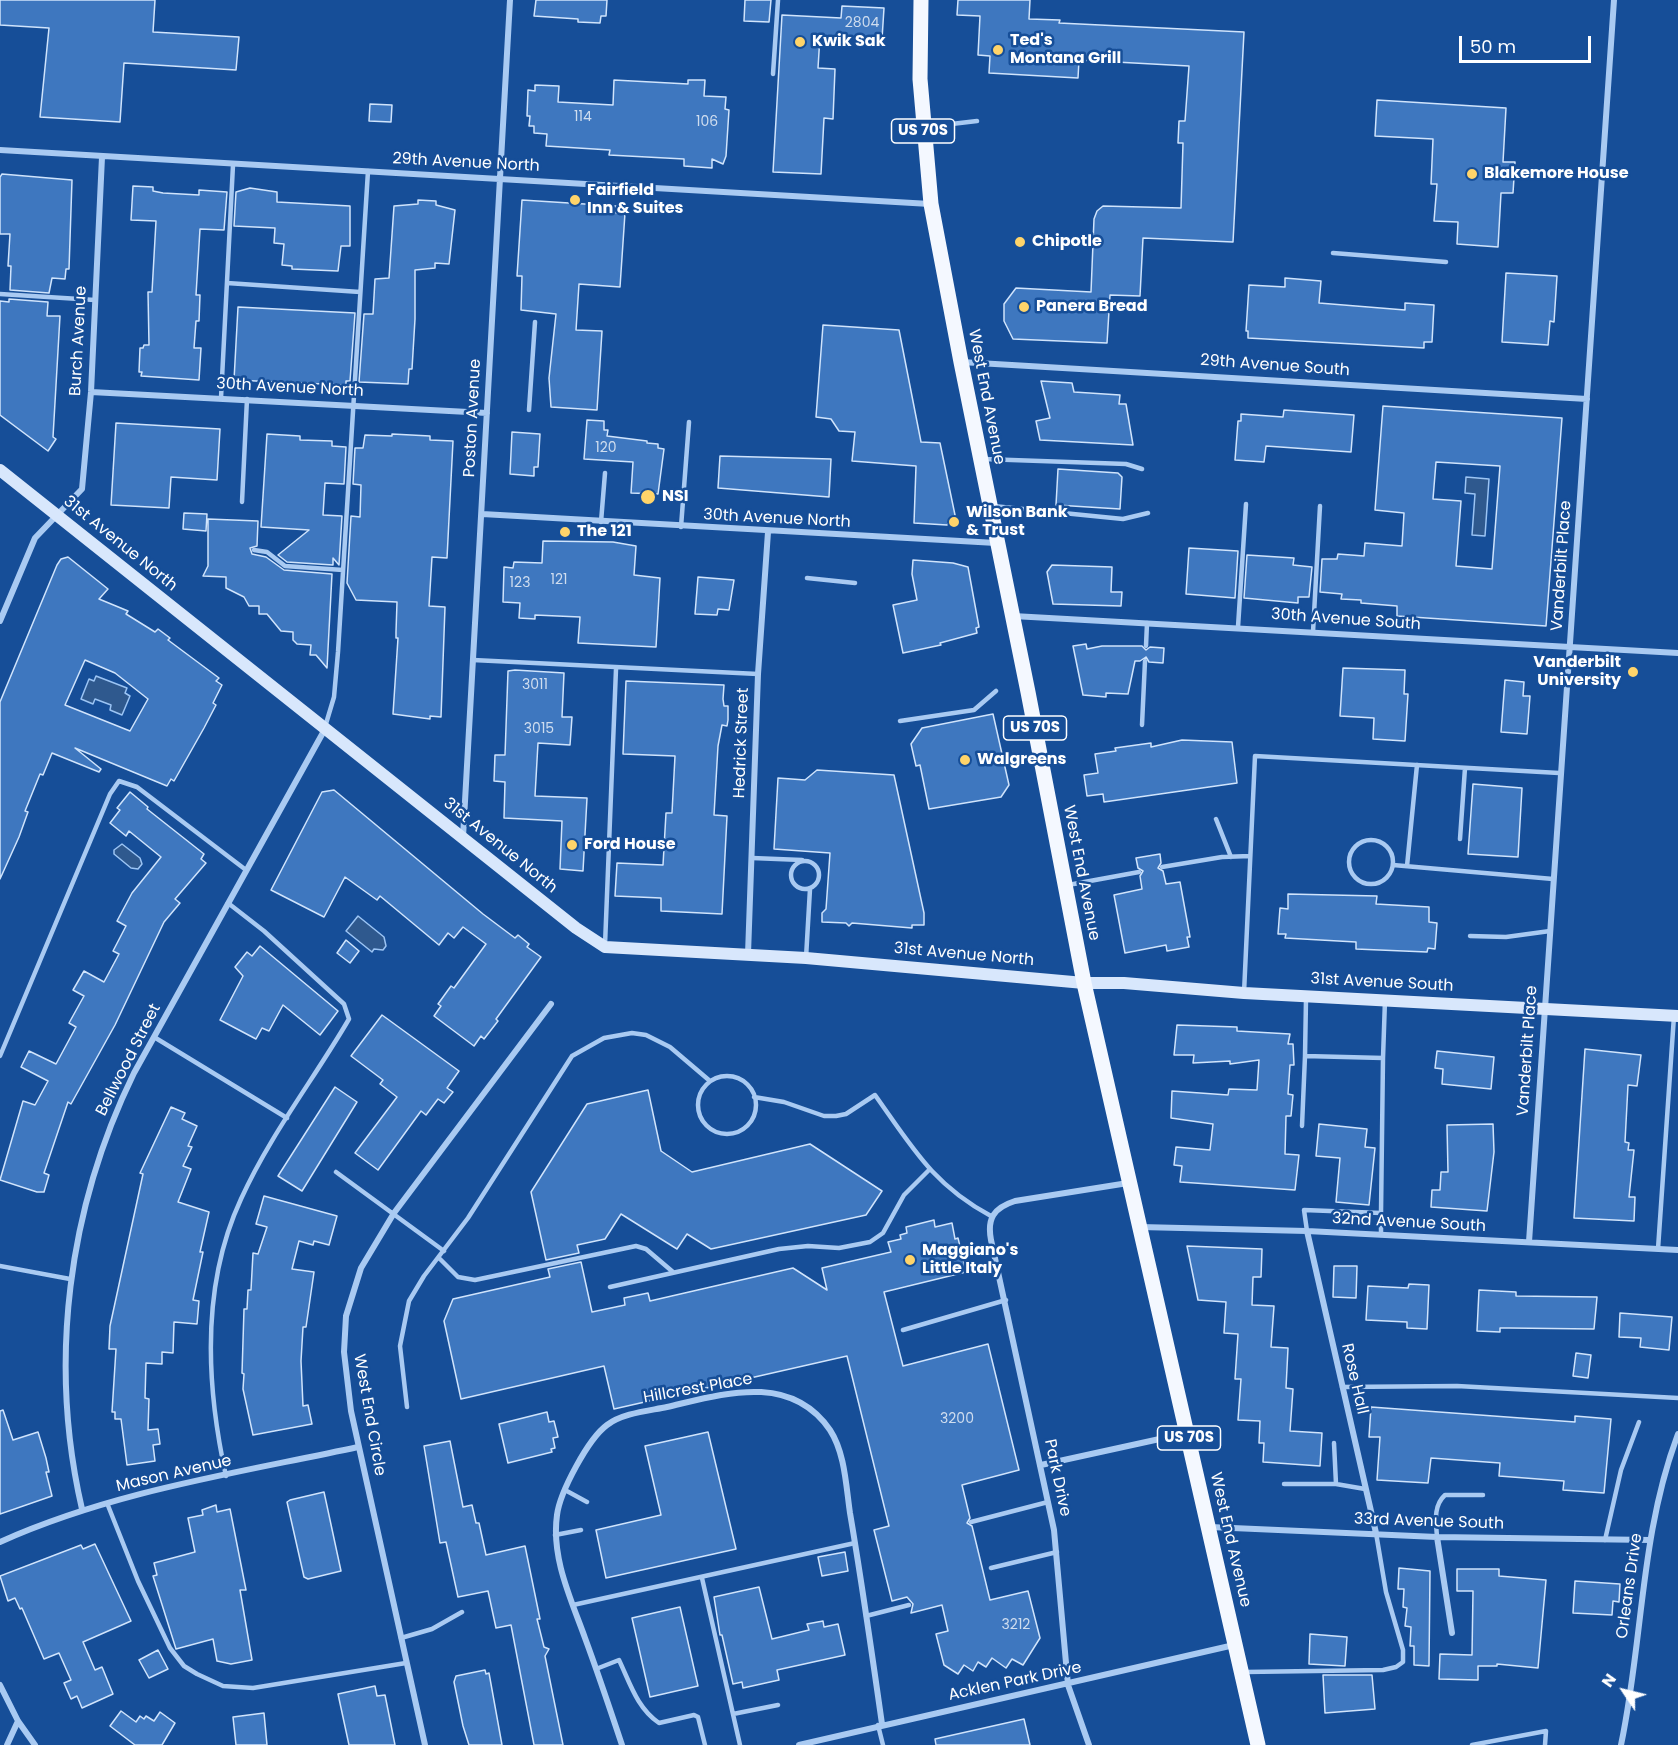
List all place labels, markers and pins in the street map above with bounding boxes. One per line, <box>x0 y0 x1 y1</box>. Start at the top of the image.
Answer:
place label: Ted's Montana Grill <box>1010 31 1121 69</box>
place label: Kwik Sak <box>812 32 886 52</box>
marker: Kwik Sak <box>793 35 807 49</box>
marker: Ted's Montana Grill <box>991 43 1005 57</box>
place label: Blakemore House <box>1484 164 1629 184</box>
marker: Blakemore House <box>1465 167 1479 181</box>
place label: Fairfield Inn & Suites <box>587 181 683 219</box>
marker: Fairfield Inn & Suites <box>568 193 582 207</box>
place label: Chipotle <box>1032 232 1102 252</box>
marker: Chipotle <box>1013 235 1027 249</box>
place label: Panera Bread <box>1036 297 1148 317</box>
marker: Panera Bread <box>1017 300 1031 314</box>
place label: NSI <box>662 487 689 507</box>
marker: NSI <box>639 488 657 506</box>
place label: Wilson Bank & Trust <box>966 503 1068 541</box>
marker: Wilson Bank & Trust <box>947 515 961 529</box>
place label: The 121 <box>577 522 632 542</box>
marker: The 121 <box>558 525 572 539</box>
place label: Vanderbilt University <box>1533 653 1621 691</box>
marker: Vanderbilt University <box>1626 665 1640 679</box>
place label: Walgreens <box>977 750 1067 770</box>
marker: Walgreens <box>958 753 972 767</box>
place label: Ford House <box>584 835 676 855</box>
marker: Ford House <box>565 838 579 852</box>
place label: Maggiano's Little Italy <box>922 1241 1018 1279</box>
marker: Maggiano's Little Italy <box>903 1253 917 1267</box>

